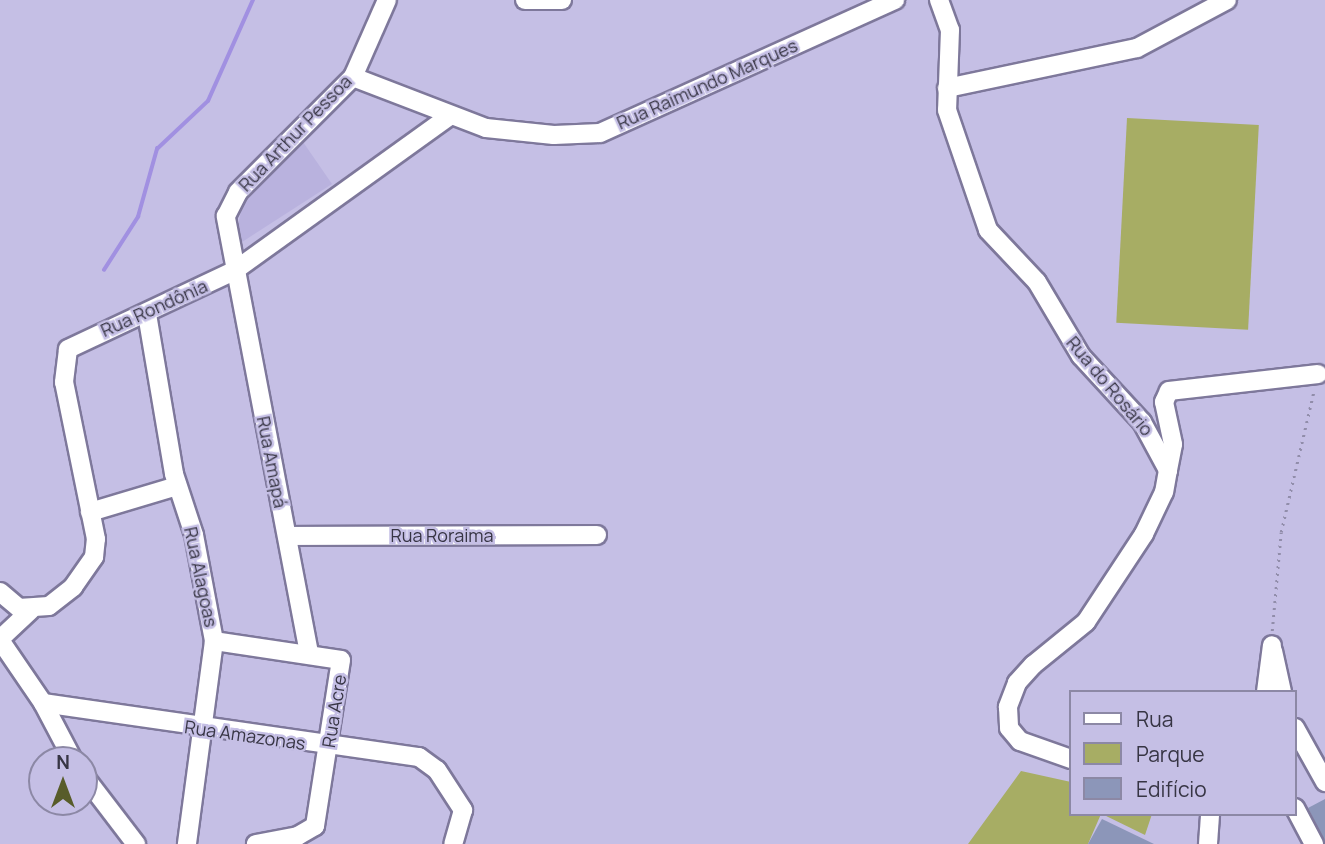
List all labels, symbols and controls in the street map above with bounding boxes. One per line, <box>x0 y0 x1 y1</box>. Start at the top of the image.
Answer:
street label: Rua Raimundo Marques <box>613 34 801 134</box>
street label: Rua Arthur Pessoa <box>234 70 356 196</box>
street label: Rua Rondônia <box>97 275 211 341</box>
street label: Rua do Rosário <box>1062 332 1158 440</box>
street label: Rua Amapá <box>253 414 291 510</box>
street label: Rua Roraima <box>390 524 494 546</box>
street label: Rua Alagoas <box>180 525 222 629</box>
street label: Rua Acre <box>318 673 350 749</box>
legend <box>1070 690 1297 816</box>
text: Rua <box>1136 705 1173 733</box>
street label: Rua Amazonas <box>183 716 307 754</box>
text: Parque <box>1136 740 1205 768</box>
north arrow <box>28 746 98 816</box>
text: N <box>56 749 70 775</box>
text: Edifício <box>1136 775 1207 803</box>

